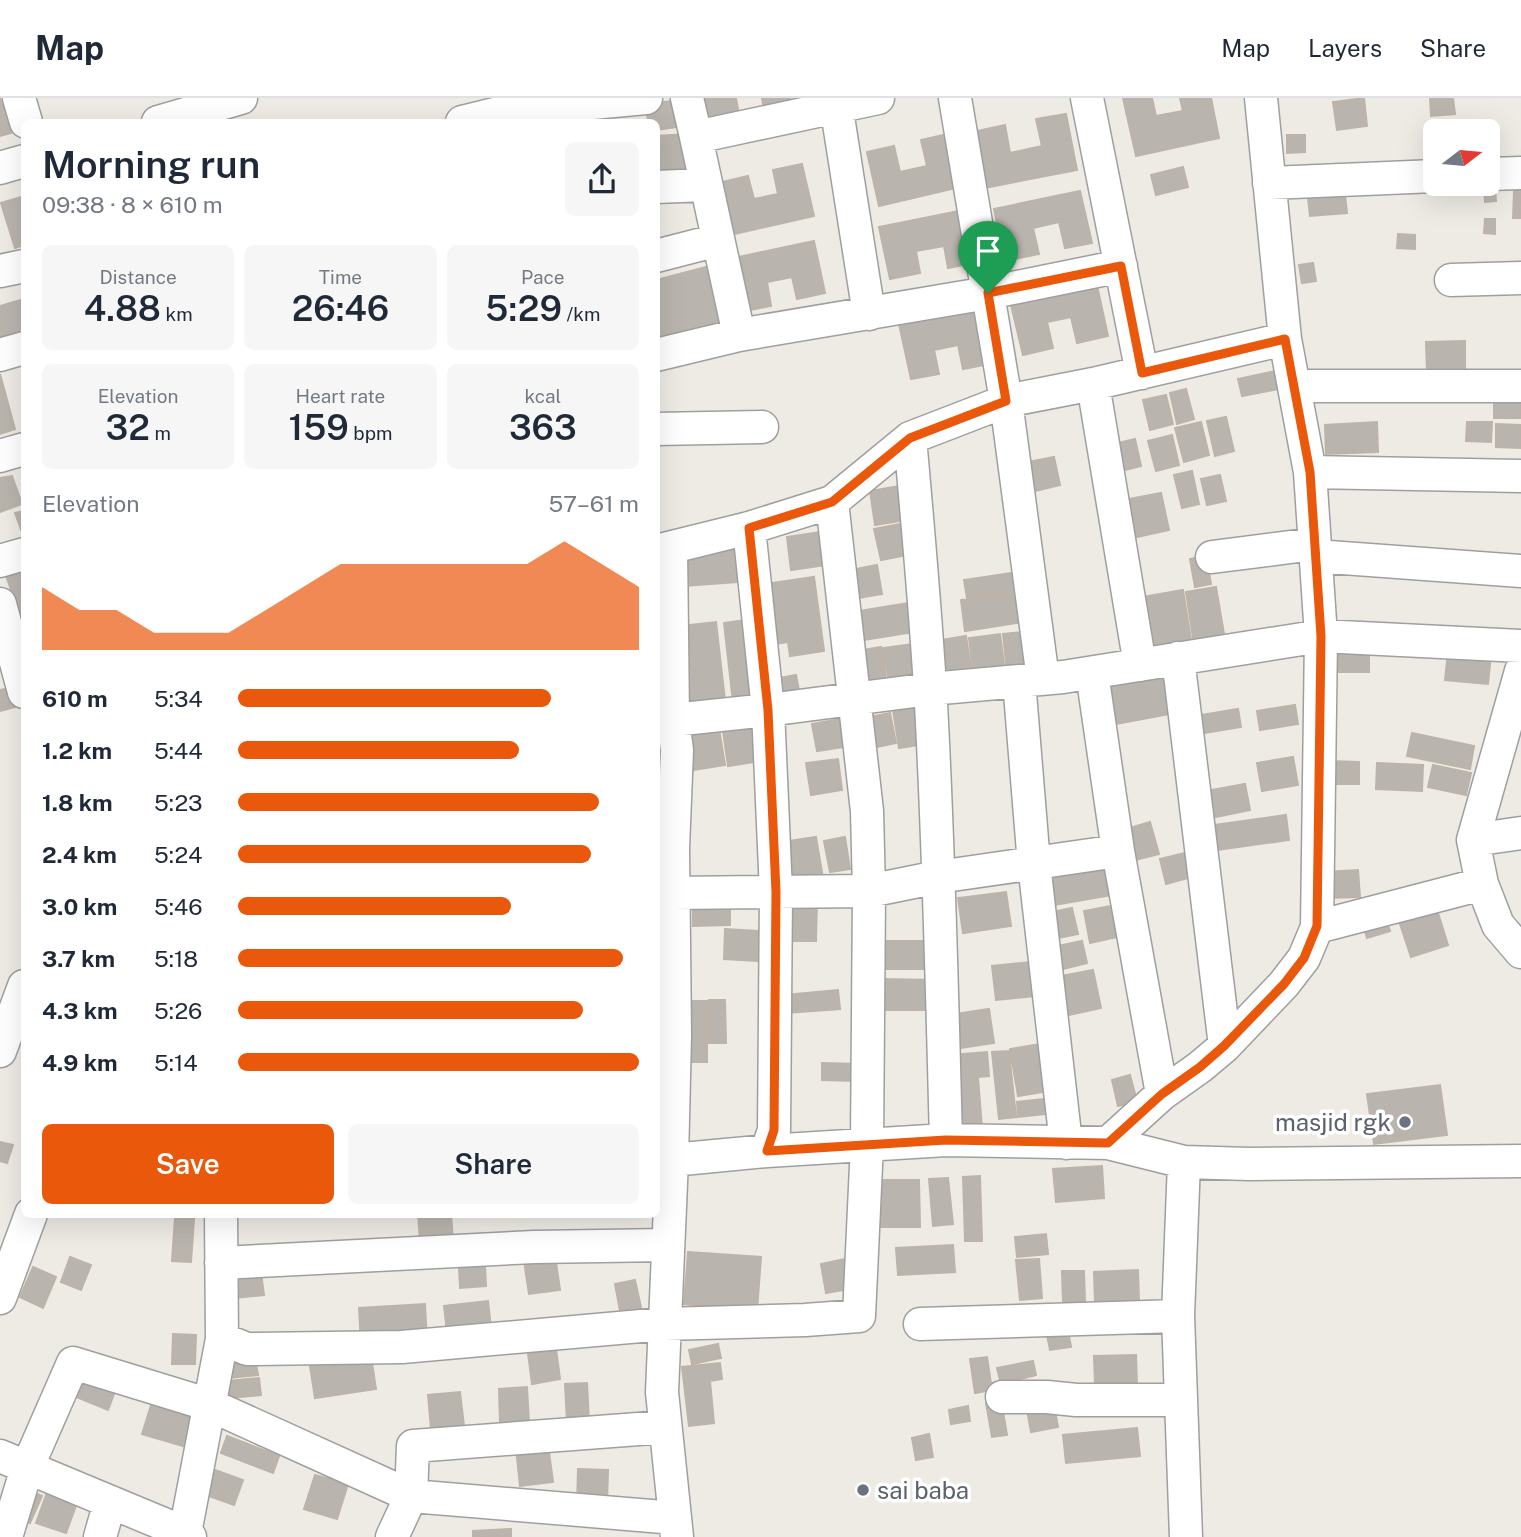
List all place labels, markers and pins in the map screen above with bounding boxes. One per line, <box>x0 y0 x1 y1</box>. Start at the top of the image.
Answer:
pin <box>958 221 1018 293</box>
place label: masjid rgk <box>1275 1108 1391 1136</box>
marker: masjid rgk <box>1397 1114 1413 1130</box>
place label: sai baba <box>877 1476 969 1504</box>
marker: sai baba <box>855 1482 871 1498</box>

